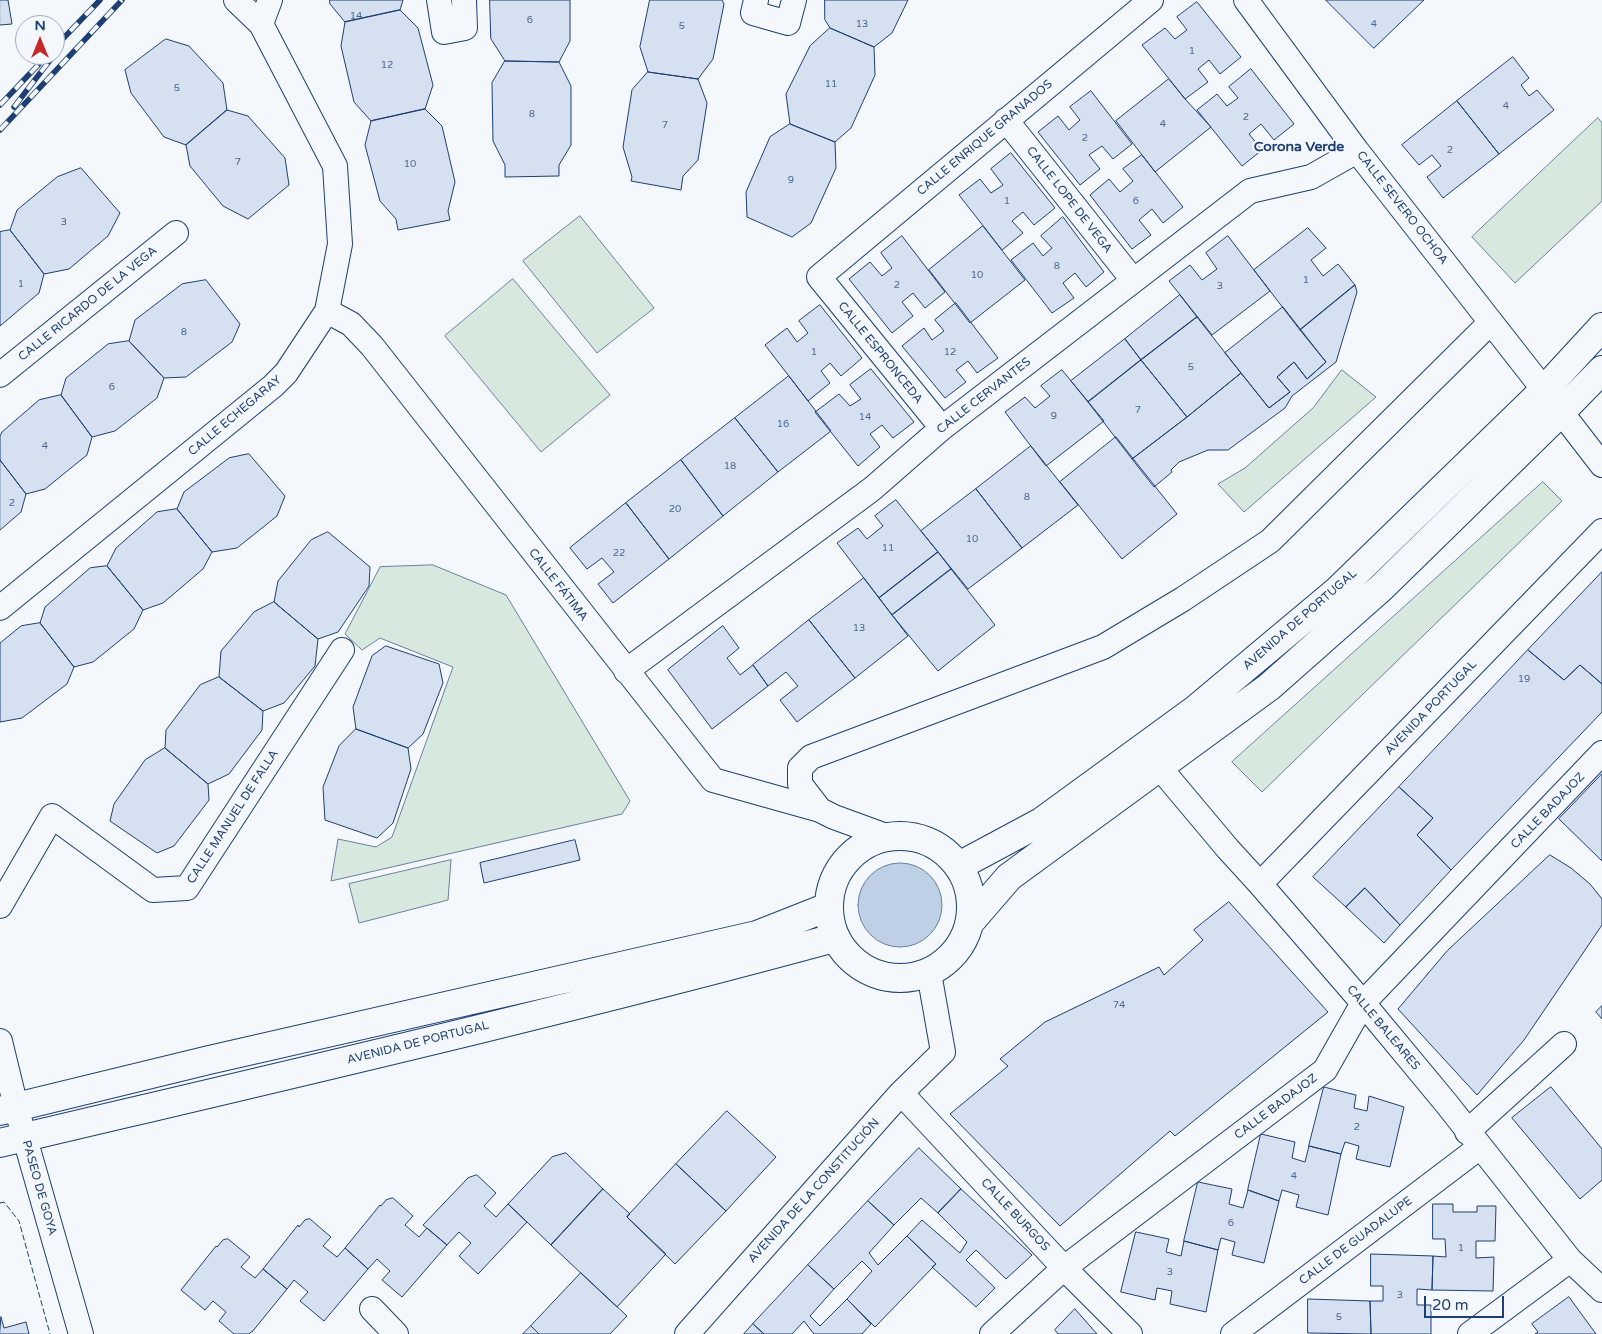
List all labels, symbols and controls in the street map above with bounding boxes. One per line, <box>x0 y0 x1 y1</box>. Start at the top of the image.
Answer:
house number: 14 <box>350 10 362 22</box>
house number: 6 <box>527 14 533 26</box>
north arrow <box>15 15 65 65</box>
text: N <box>34 17 46 34</box>
house number: 13 <box>856 18 868 30</box>
house number: 4 <box>1371 18 1377 30</box>
house number: 5 <box>679 20 685 32</box>
house number: 1 <box>1189 45 1195 57</box>
house number: 12 <box>381 59 393 71</box>
street label: CALLE ENRIQUE GRANADOS <box>914 77 1056 199</box>
house number: 11 <box>825 78 837 90</box>
house number: 5 <box>174 82 180 94</box>
house number: 4 <box>1503 100 1509 112</box>
house number: 8 <box>529 108 535 120</box>
house number: 2 <box>1243 111 1249 123</box>
house number: 4 <box>1160 118 1166 130</box>
house number: 7 <box>662 119 668 131</box>
house number: 2 <box>1082 132 1088 144</box>
district label: Corona Verde <box>1254 139 1344 155</box>
street label: CALLE LOPE DE VEGA <box>1023 144 1115 256</box>
house number: 2 <box>1447 144 1453 156</box>
street label: CALLE SEVERO OCHOA <box>1353 148 1451 268</box>
house number: 7 <box>235 156 241 168</box>
house number: 10 <box>404 158 416 170</box>
house number: 9 <box>788 174 794 186</box>
house number: 1 <box>1004 195 1010 207</box>
house number: 6 <box>1133 195 1139 207</box>
house number: 3 <box>61 216 67 228</box>
street label: CALLE RICARDO DE LA VEGA <box>16 244 160 364</box>
house number: 8 <box>1054 260 1060 272</box>
house number: 10 <box>971 269 983 281</box>
house number: 1 <box>1303 274 1309 286</box>
house number: 1 <box>18 278 24 290</box>
house number: 2 <box>894 279 900 291</box>
house number: 3 <box>1217 280 1223 292</box>
street label: CALLE ESPRONCEDA <box>835 299 925 407</box>
house number: 8 <box>181 326 187 338</box>
house number: 1 <box>811 346 817 358</box>
house number: 12 <box>944 346 956 358</box>
street label: CALLE CERVANTES <box>934 355 1034 437</box>
house number: 5 <box>1188 361 1194 373</box>
street label: CALLE ECHEGARAY <box>186 373 284 459</box>
house number: 6 <box>109 381 115 393</box>
house number: 7 <box>1135 404 1141 416</box>
house number: 9 <box>1051 410 1057 422</box>
house number: 14 <box>859 411 871 423</box>
house number: 16 <box>777 418 789 430</box>
house number: 4 <box>42 440 48 452</box>
house number: 18 <box>724 460 736 472</box>
house number: 8 <box>1024 491 1030 503</box>
house number: 2 <box>9 497 15 509</box>
house number: 20 <box>669 503 681 515</box>
house number: 10 <box>966 533 978 545</box>
house number: 11 <box>882 542 894 554</box>
street label: CALLE FÁTIMA <box>525 546 591 624</box>
house number: 22 <box>613 547 625 559</box>
street label: AVENIDA DE PORTUGAL <box>1240 567 1360 673</box>
house number: 13 <box>853 622 865 634</box>
street label: AVENIDA PORTUGAL <box>1382 658 1480 758</box>
house number: 19 <box>1518 673 1530 685</box>
street label: CALLE MANUEL DE FALLA <box>184 747 282 887</box>
street label: CALLE BADAJOZ <box>1508 770 1588 852</box>
street label: CALLE BALEARES <box>1343 983 1423 1073</box>
house number: 74 <box>1113 999 1125 1011</box>
street label: AVENIDA DE PORTUGAL <box>345 1018 491 1068</box>
street label: CALLE BADAJOZ <box>1232 1071 1320 1143</box>
street label: AVENIDA DE LA CONSTITUCIÓN <box>745 1116 883 1266</box>
house number: 2 <box>1354 1121 1360 1133</box>
street label: PASEO DE GOYA <box>19 1139 59 1237</box>
house number: 4 <box>1291 1170 1297 1182</box>
street label: CALLE BURGOS <box>978 1176 1052 1254</box>
street label: CALLE DE GUADALUPE <box>1297 1194 1415 1288</box>
house number: 6 <box>1228 1217 1234 1229</box>
house number: 1 <box>1458 1242 1464 1254</box>
house number: 3 <box>1167 1266 1173 1278</box>
scale bar <box>1427 1286 1507 1318</box>
house number: 3 <box>1397 1289 1403 1301</box>
text: 20 m <box>1432 1296 1469 1314</box>
house number: 5 <box>1336 1311 1342 1323</box>

